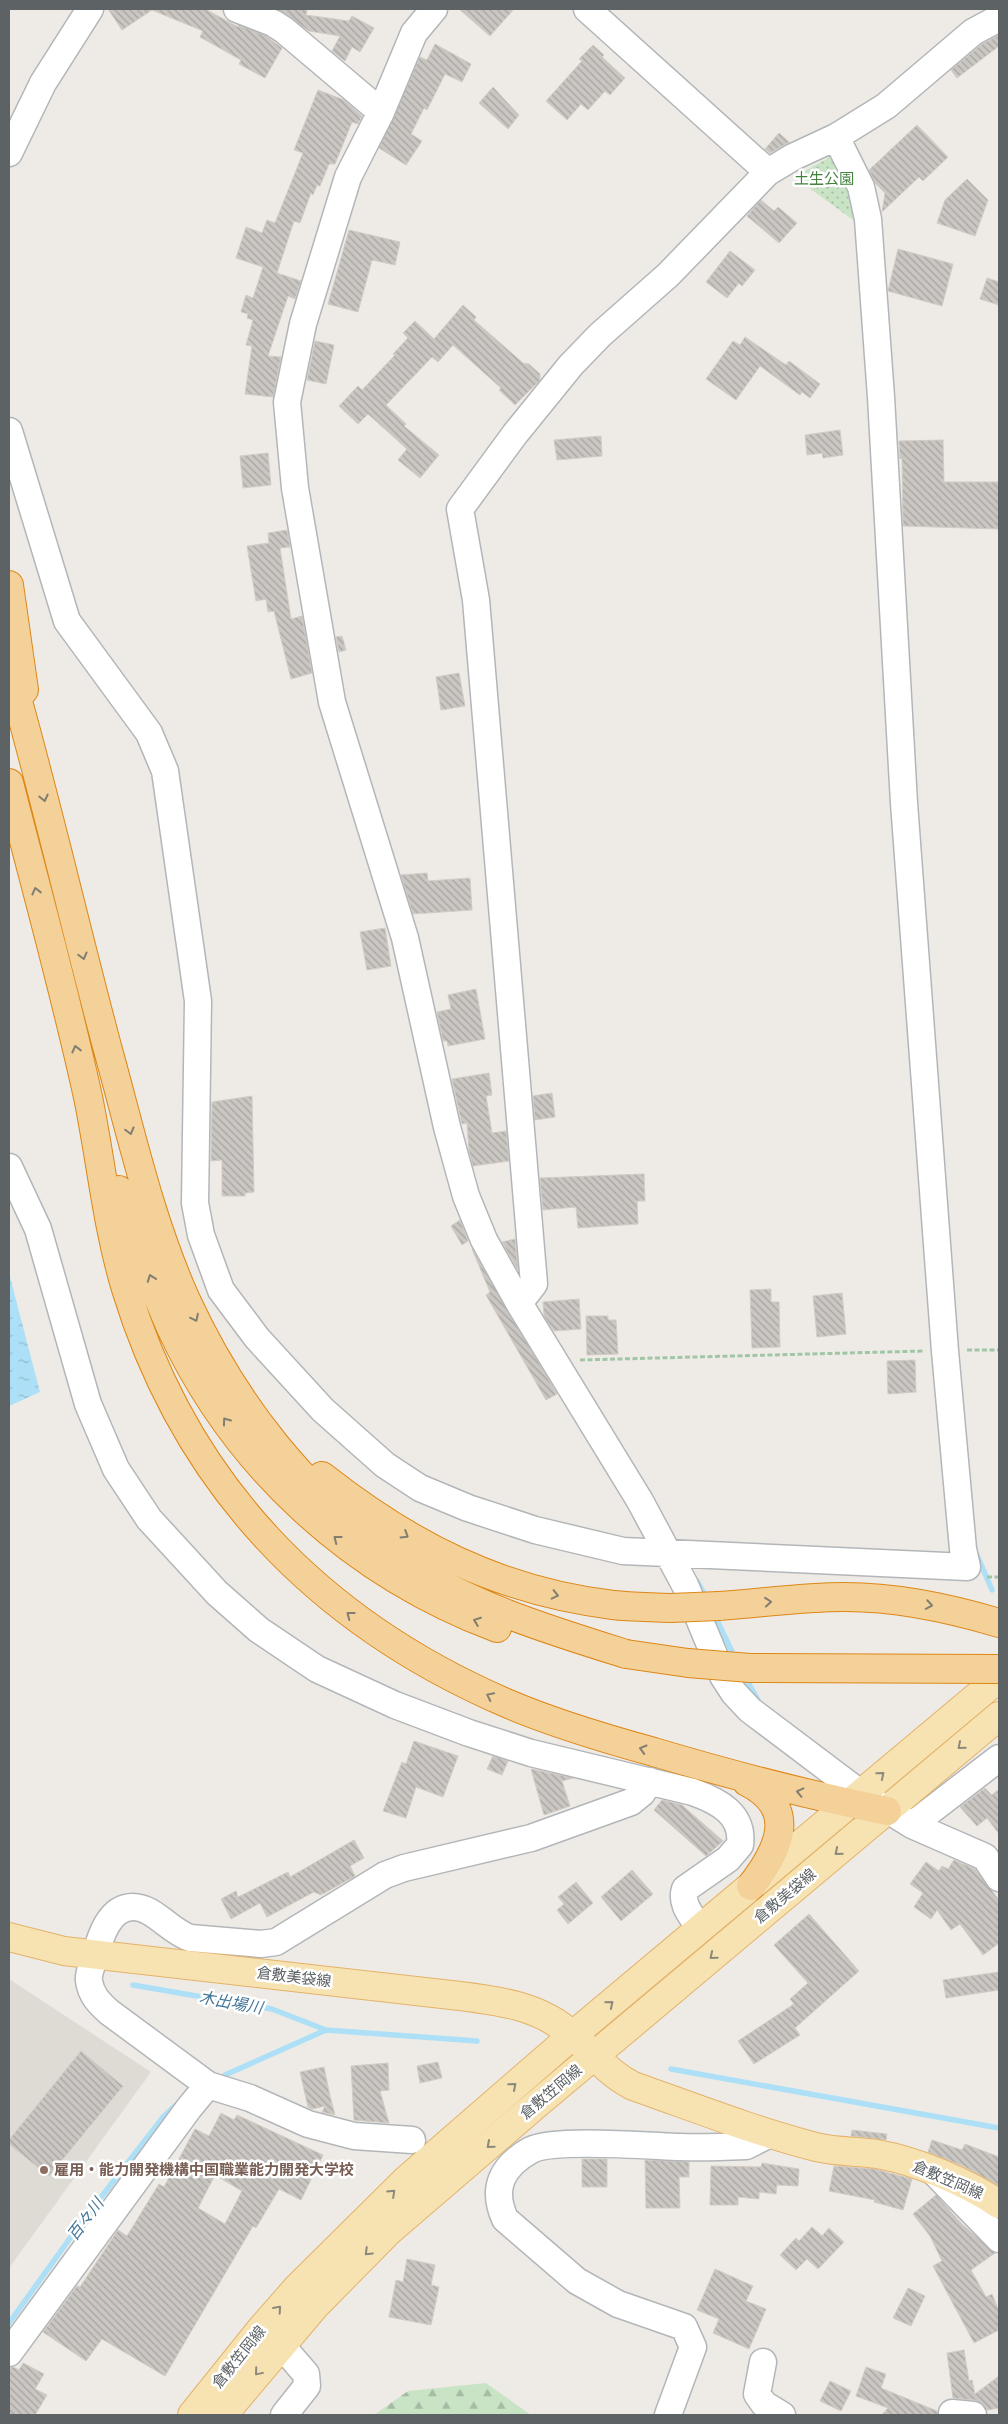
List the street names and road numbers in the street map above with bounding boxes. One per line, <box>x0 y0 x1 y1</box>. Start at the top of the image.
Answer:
street label: 倉敷美袋線 <box>750 1865 821 1929</box>
street label: 倉敷美袋線 <box>255 1963 332 1992</box>
street label: 倉敷笠岡線 <box>516 2061 587 2125</box>
street label: 倉敷笠岡線 <box>909 2157 986 2205</box>
street label: 倉敷笠岡線 <box>208 2322 271 2393</box>

